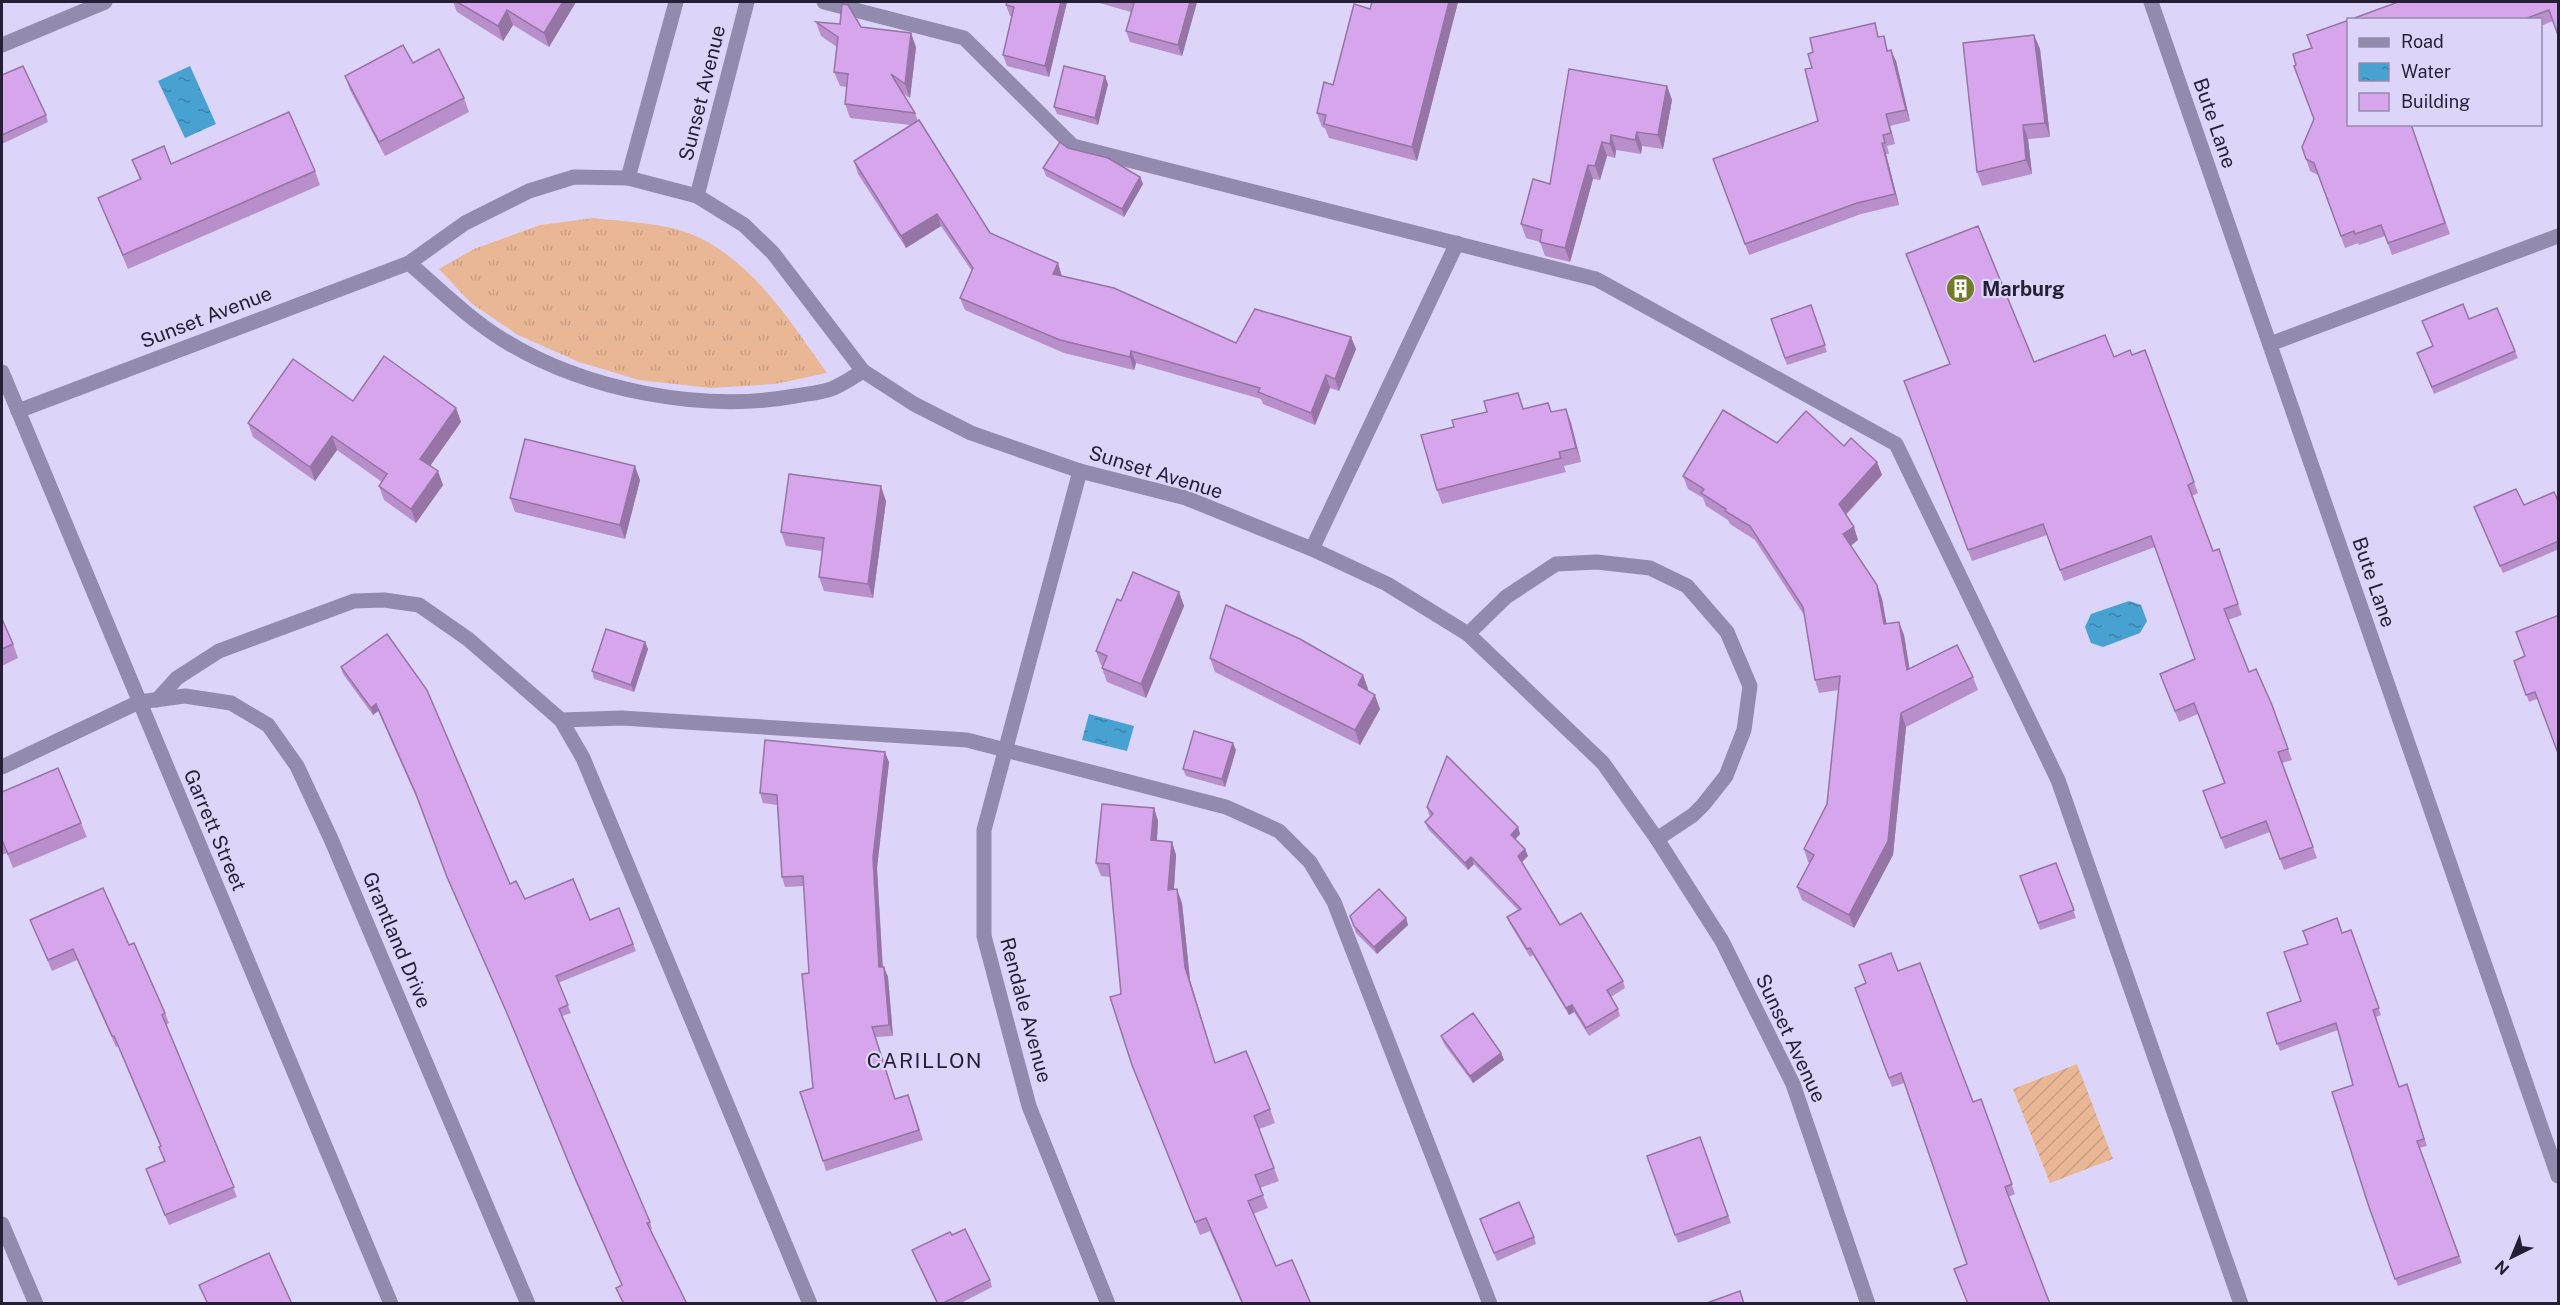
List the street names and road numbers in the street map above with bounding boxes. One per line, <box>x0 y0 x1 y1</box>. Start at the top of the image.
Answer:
street label: Sunset Avenue <box>674 23 730 163</box>
street label: Bute Lane <box>2188 75 2242 171</box>
street label: Sunset Avenue <box>137 281 275 353</box>
street label: Sunset Avenue <box>1086 440 1226 504</box>
street label: Bute Lane <box>2347 534 2401 630</box>
street label: Garrett Street <box>179 766 251 894</box>
street label: Grantland Drive <box>358 868 436 1012</box>
street label: Rendale Avenue <box>995 935 1057 1085</box>
street label: Sunset Avenue <box>1751 970 1831 1106</box>

